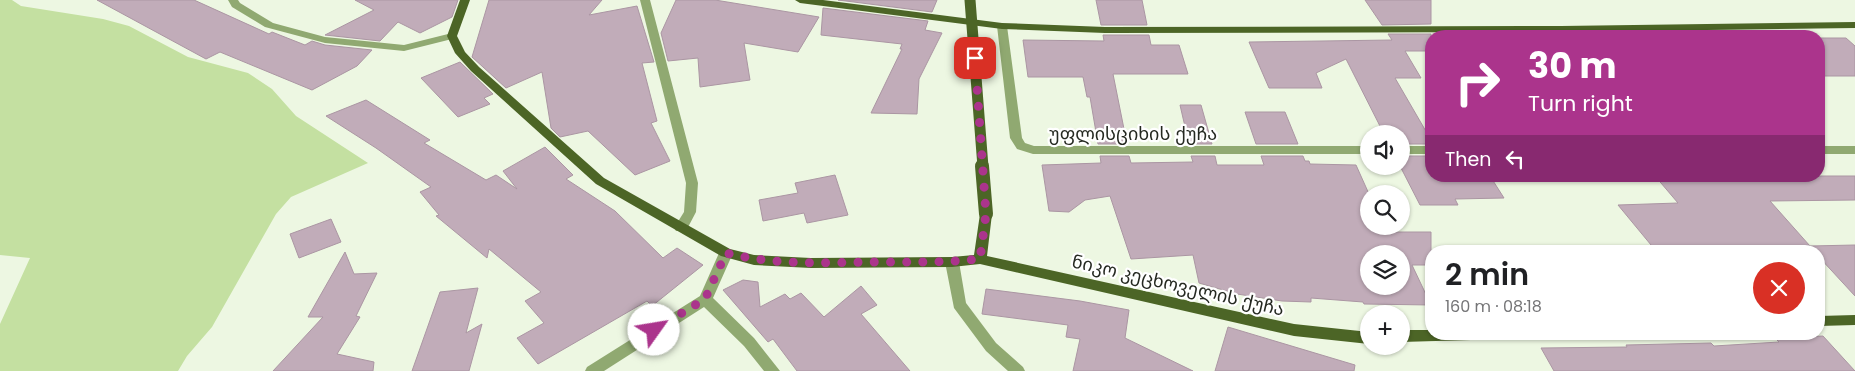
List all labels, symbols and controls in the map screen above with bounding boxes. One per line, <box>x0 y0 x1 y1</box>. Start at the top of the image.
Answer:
pin <box>954 37 996 79</box>
text: 30 m <box>1528 41 1616 90</box>
icon: arrive <box>961 44 989 72</box>
icon: right <box>1445 50 1510 115</box>
text: Turn right <box>1528 88 1633 119</box>
street label: უფლისციხის ქუჩა <box>1049 121 1217 146</box>
map controls <box>1360 125 1410 355</box>
button: sound <box>1360 125 1410 175</box>
icon: left <box>1501 145 1529 173</box>
text: Then <box>1445 146 1491 173</box>
button: search <box>1360 185 1410 235</box>
button: layers <box>1360 245 1410 295</box>
street label: ნიკო კეცხოველის ქუჩა <box>1069 248 1287 322</box>
text: 2 min <box>1445 253 1529 296</box>
button: close <box>1753 262 1805 314</box>
text: 160 m · 08:18 <box>1445 295 1542 318</box>
position arrow <box>627 303 679 355</box>
button: + <box>1360 305 1410 355</box>

